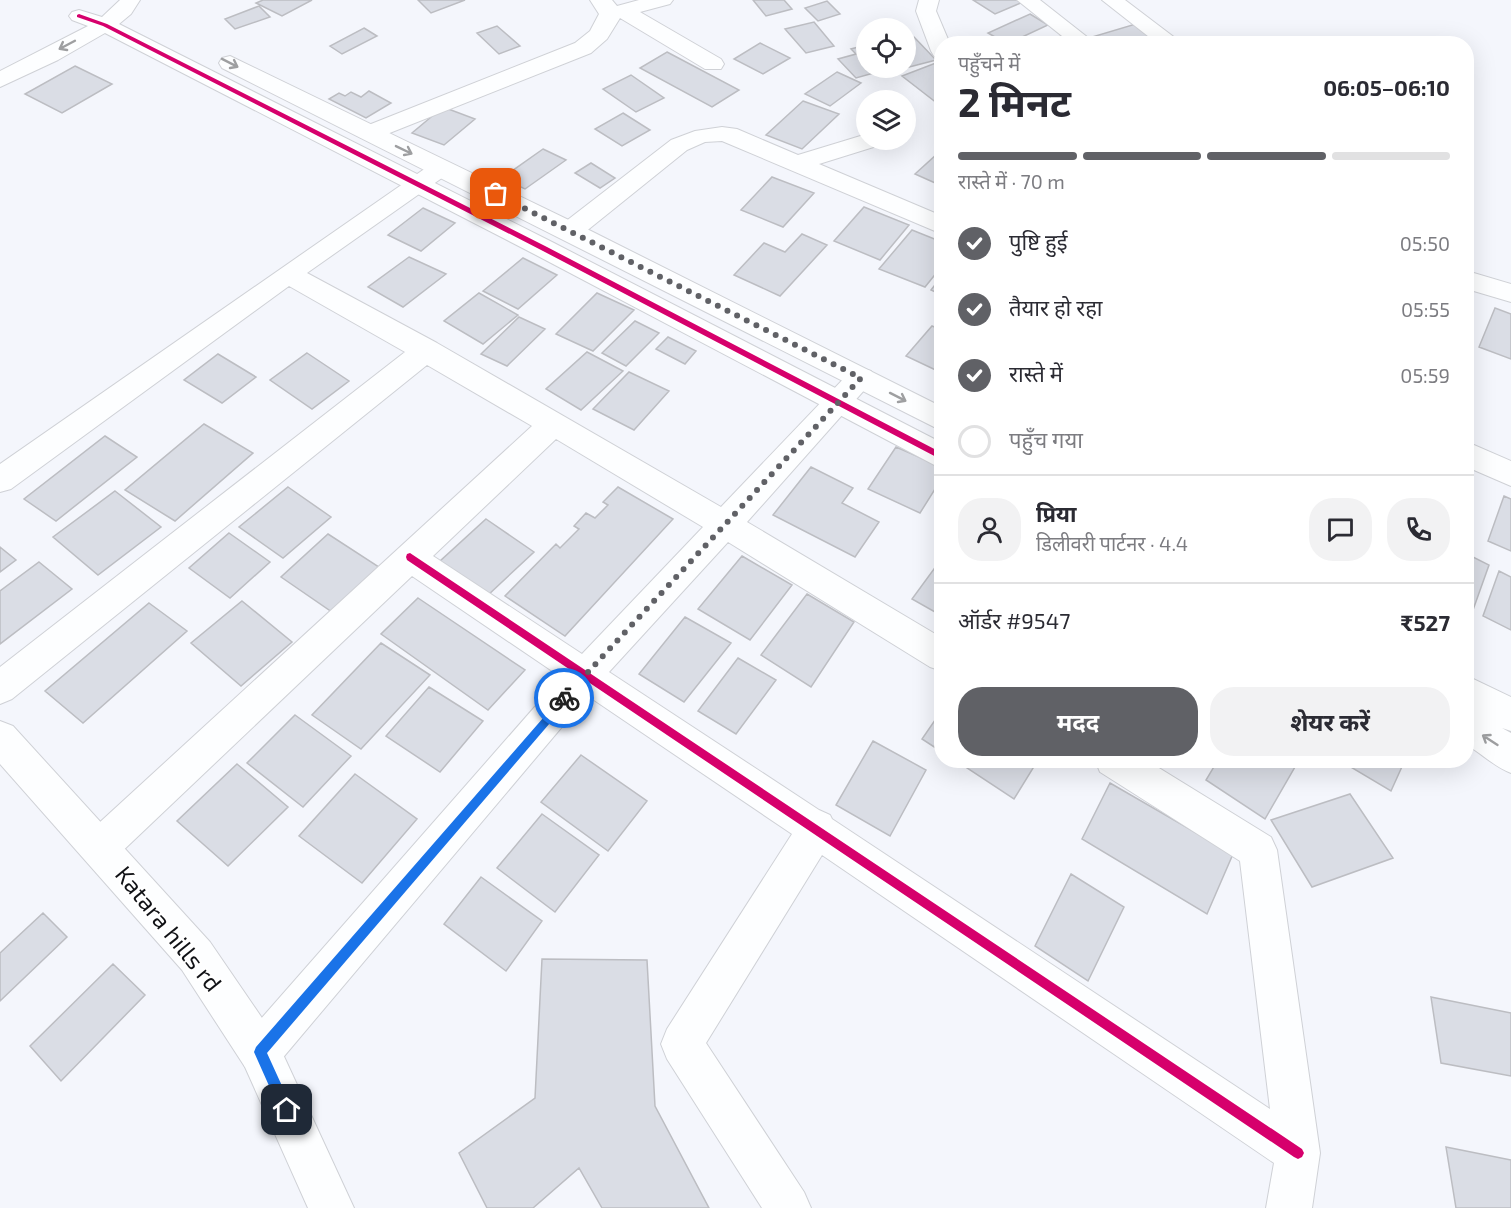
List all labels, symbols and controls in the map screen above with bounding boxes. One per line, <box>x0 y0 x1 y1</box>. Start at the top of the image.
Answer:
map controls <box>856 18 916 150</box>
button: locate <box>856 18 916 78</box>
one-way arrow <box>59 40 77 51</box>
text: पहुँचने में <box>958 51 1020 75</box>
one-way arrow <box>220 58 238 69</box>
text: 06:05–06:10 <box>1323 74 1450 100</box>
text: 2 मिनट <box>958 78 1071 125</box>
button: layers <box>856 90 916 150</box>
one-way arrow <box>395 145 413 156</box>
pin <box>470 168 521 219</box>
text: रास्ते में · 70 m <box>958 169 1065 193</box>
icon: bag <box>479 177 512 210</box>
icon: check <box>958 227 991 260</box>
text: पुष्टि हुई <box>1009 228 1067 254</box>
text: 05:50 <box>1400 231 1450 255</box>
icon: check <box>958 293 991 326</box>
text: तैयार हो रहा <box>1009 294 1103 320</box>
text: 05:55 <box>1401 297 1450 321</box>
icon: check <box>958 359 991 392</box>
text: रास्ते में <box>1009 360 1063 386</box>
text: 05:59 <box>1400 363 1450 387</box>
one-way arrow <box>888 392 906 403</box>
text: पहुँच गया <box>1009 426 1083 452</box>
button: person <box>958 498 1021 561</box>
button: chat <box>1309 498 1372 561</box>
button: phone <box>1387 498 1450 561</box>
text: प्रिया <box>1036 500 1076 526</box>
text: डिलीवरी पार्टनर · 4.4 <box>1036 531 1188 555</box>
text: ऑर्डर #9547 <box>958 607 1070 633</box>
text: ₹527 <box>1400 609 1450 635</box>
courier <box>534 668 594 728</box>
icon: bike <box>548 682 581 715</box>
button: मदद <box>958 687 1198 756</box>
button: शेयर करें <box>1210 687 1450 756</box>
one-way arrow <box>1482 734 1499 746</box>
street label: Katara hills rd <box>110 860 228 997</box>
pin <box>261 1084 312 1135</box>
icon: home <box>270 1093 303 1126</box>

